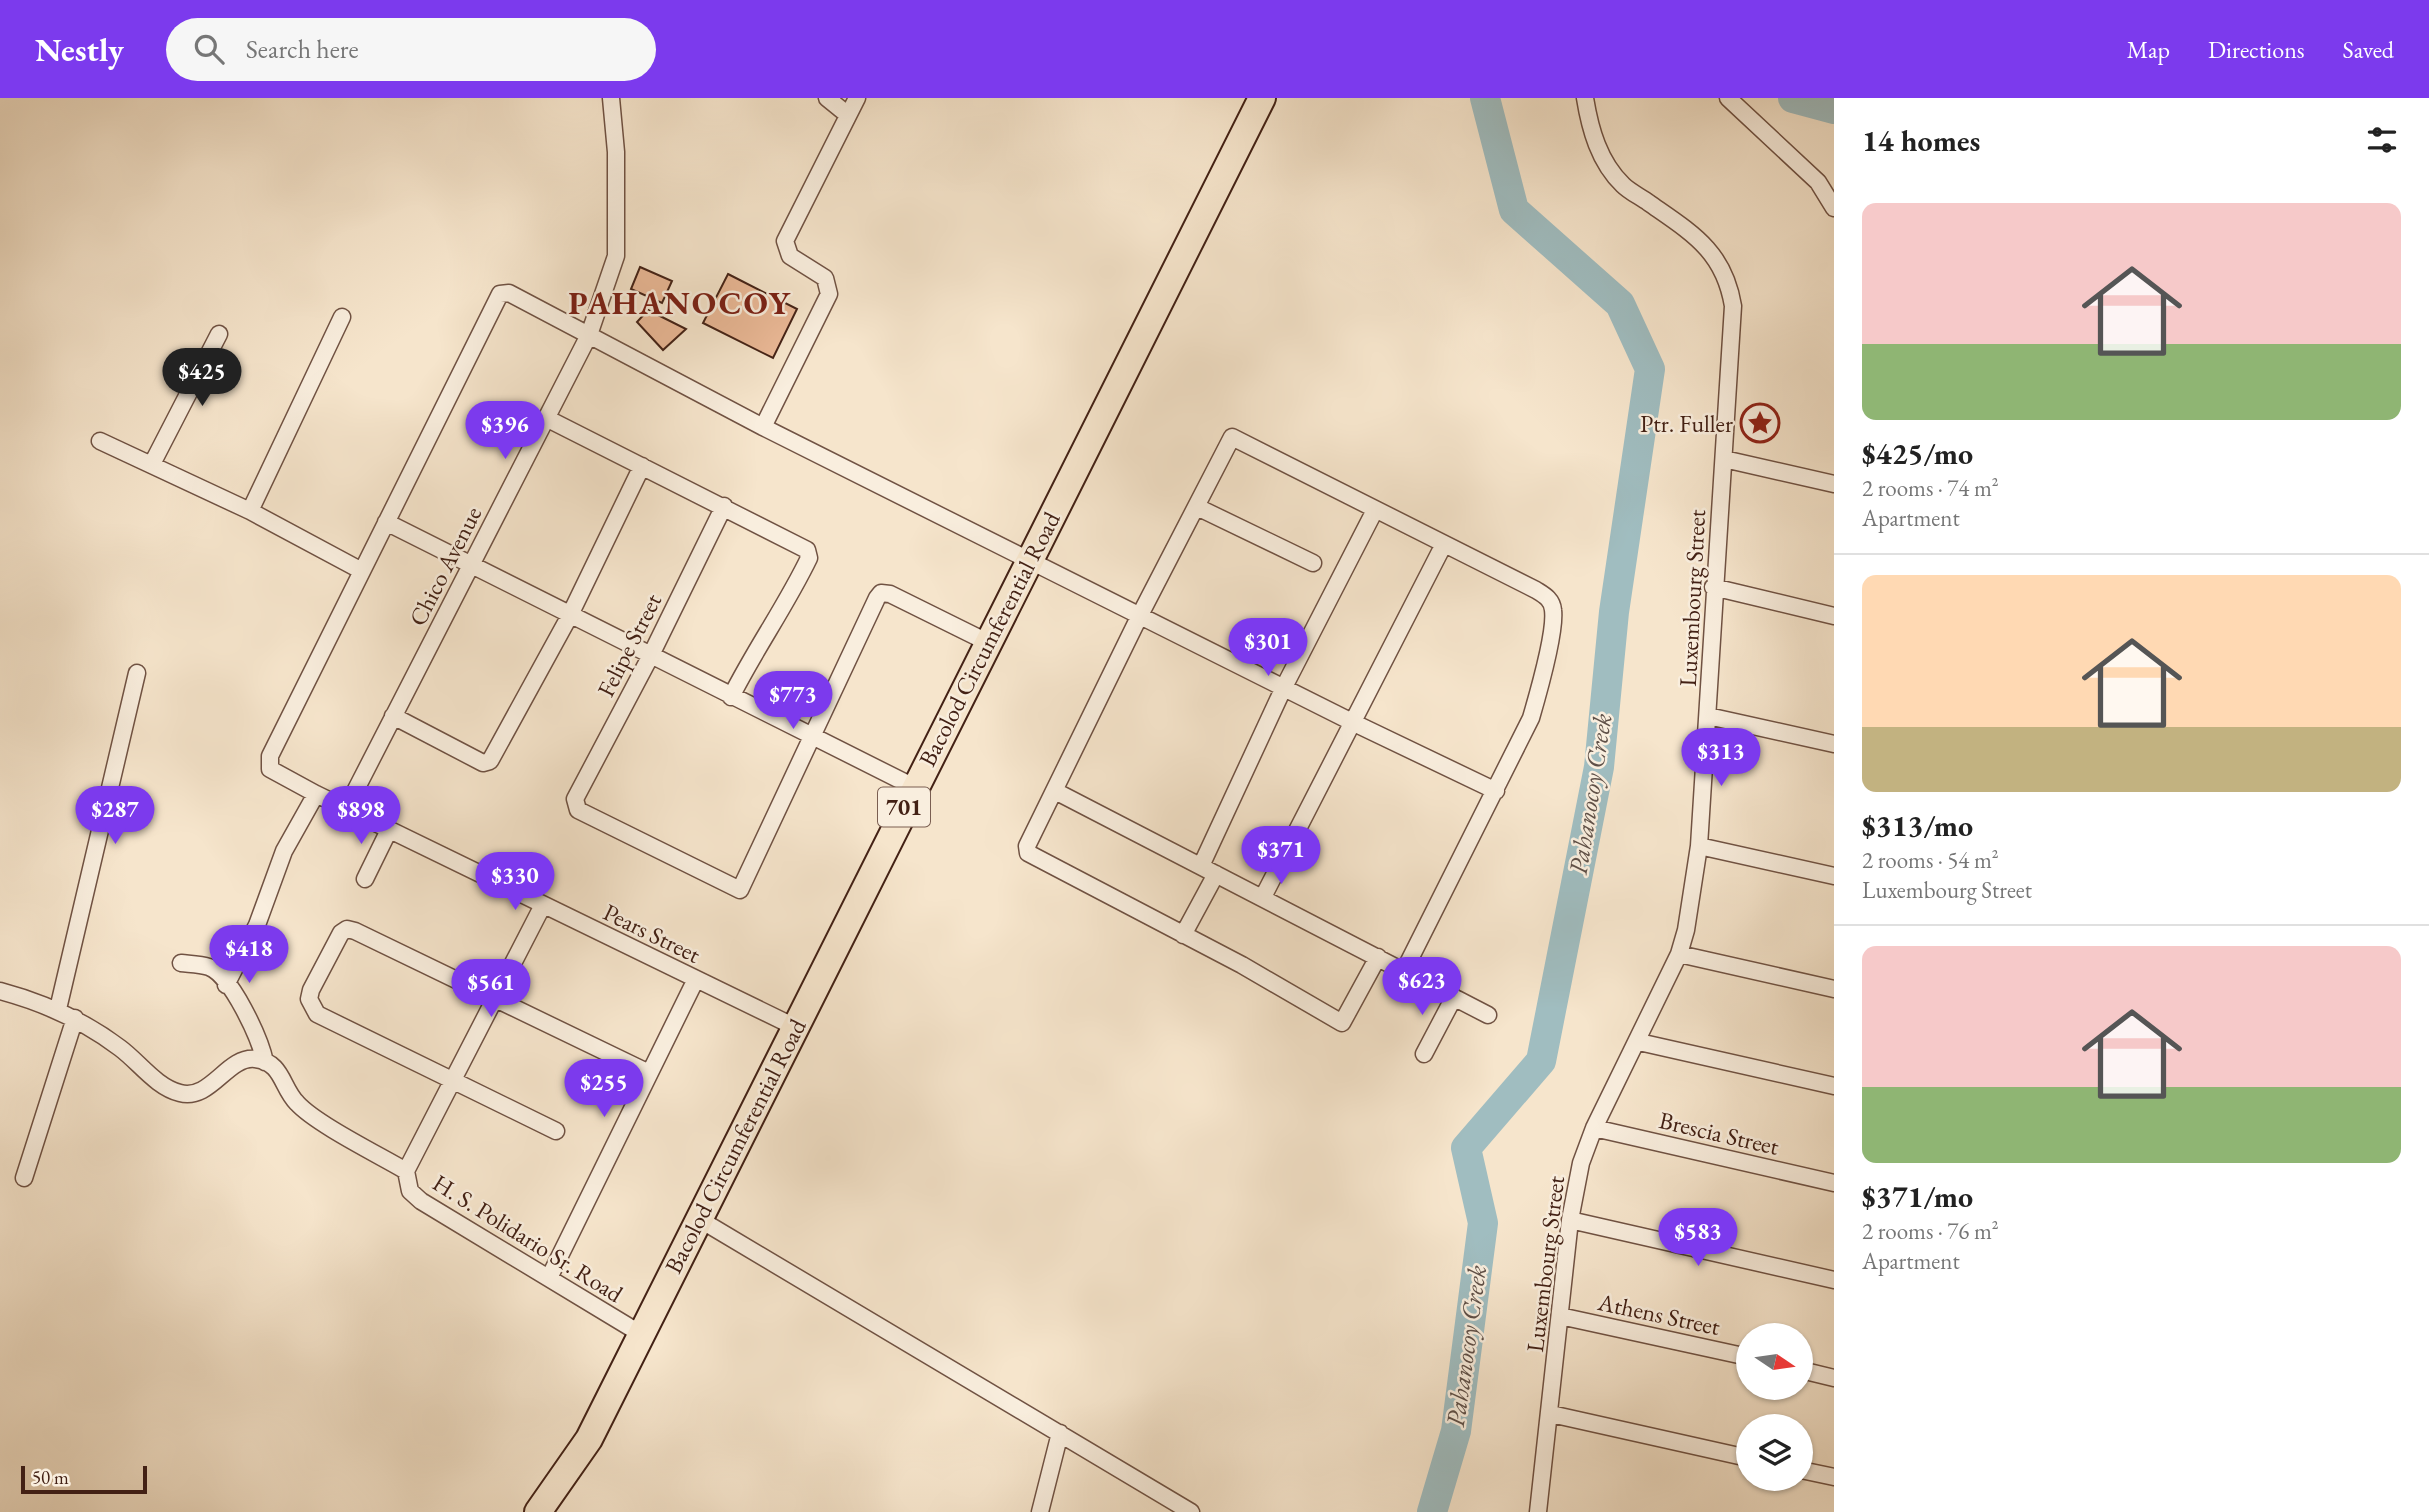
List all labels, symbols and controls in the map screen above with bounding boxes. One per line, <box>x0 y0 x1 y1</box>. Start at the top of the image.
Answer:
search box <box>166 18 656 81</box>
text: Nestly <box>35 28 124 71</box>
icon: search <box>190 30 228 68</box>
text: Search here <box>246 32 359 66</box>
text: Map <box>2127 34 2170 65</box>
text: Directions <box>2208 34 2305 65</box>
text: Saved <box>2343 34 2394 65</box>
text: 14 homes <box>1862 121 1980 160</box>
icon: filters <box>2363 121 2401 159</box>
icon: home <box>2069 248 2195 374</box>
district label: PAHANOCOY <box>568 282 792 324</box>
pin: $425 <box>161 348 243 408</box>
text: $425 <box>178 356 226 386</box>
pin: $396 <box>464 402 546 461</box>
place icon: Ptr. Fuller <box>1739 402 1781 444</box>
place label: Ptr. Fuller <box>1640 408 1733 439</box>
text: $396 <box>481 409 529 439</box>
text: $425/mo <box>1862 434 1973 473</box>
text: 2 rooms · 74 m² <box>1862 473 1999 503</box>
street label: Chico Avenue <box>402 501 488 631</box>
text: Apartment <box>1862 503 1960 533</box>
street label: Bacolod Circumferential Road <box>911 506 1067 771</box>
street label: Luxembourg Street <box>1672 508 1712 687</box>
street label: Felipe Street <box>590 588 668 702</box>
pin: $301 <box>1227 618 1309 678</box>
icon: home <box>2069 620 2195 746</box>
text: $301 <box>1244 626 1292 656</box>
pin: $773 <box>752 672 834 731</box>
text: $773 <box>769 679 817 709</box>
water label: Pahanocoy Creek <box>1560 711 1620 877</box>
pin: $313 <box>1680 728 1762 788</box>
text: $313 <box>1697 736 1745 766</box>
pin: $287 <box>74 786 156 846</box>
pin: $898 <box>320 786 402 846</box>
road number: 701 <box>878 788 930 827</box>
text: $287 <box>91 794 139 824</box>
text: $898 <box>337 794 385 824</box>
text: $313/mo <box>1862 806 1973 845</box>
pin: $371 <box>1240 826 1322 886</box>
text: $371 <box>1257 834 1305 864</box>
text: 2 rooms · 54 m² <box>1862 845 1999 875</box>
pin: $330 <box>474 852 556 912</box>
text: $330 <box>491 860 539 890</box>
text: Luxembourg Street <box>1862 875 2032 905</box>
street label: Pears Street <box>598 896 706 970</box>
pin: $418 <box>208 926 290 985</box>
text: $418 <box>225 933 273 963</box>
pin: $623 <box>1381 958 1463 1017</box>
pin: $561 <box>450 960 532 1019</box>
text: $623 <box>1398 965 1446 995</box>
text: $561 <box>467 967 515 997</box>
icon: home <box>2069 991 2195 1117</box>
street label: Bacolod Circumferential Road <box>657 1013 813 1278</box>
pin: $255 <box>563 1060 645 1119</box>
text: $255 <box>580 1067 628 1097</box>
street label: Brescia Street <box>1656 1104 1782 1162</box>
street label: H. S. Polidario Sr. Road <box>427 1167 630 1309</box>
street label: Luxembourg Street <box>1519 1174 1571 1354</box>
text: $371/mo <box>1862 1177 1973 1216</box>
pin: $583 <box>1657 1208 1739 1268</box>
text: $583 <box>1674 1216 1722 1246</box>
text: 2 rooms · 76 m² <box>1862 1216 1999 1246</box>
text: Apartment <box>1862 1246 1960 1276</box>
water label: Pahanocoy Creek <box>1438 1263 1494 1429</box>
street label: Athens Street <box>1594 1286 1723 1342</box>
north arrow <box>1736 1323 1813 1400</box>
map controls <box>1736 1323 1813 1491</box>
button: layers <box>1736 1414 1813 1491</box>
scale bar <box>21 1463 147 1495</box>
text: 50 m <box>32 1465 69 1490</box>

